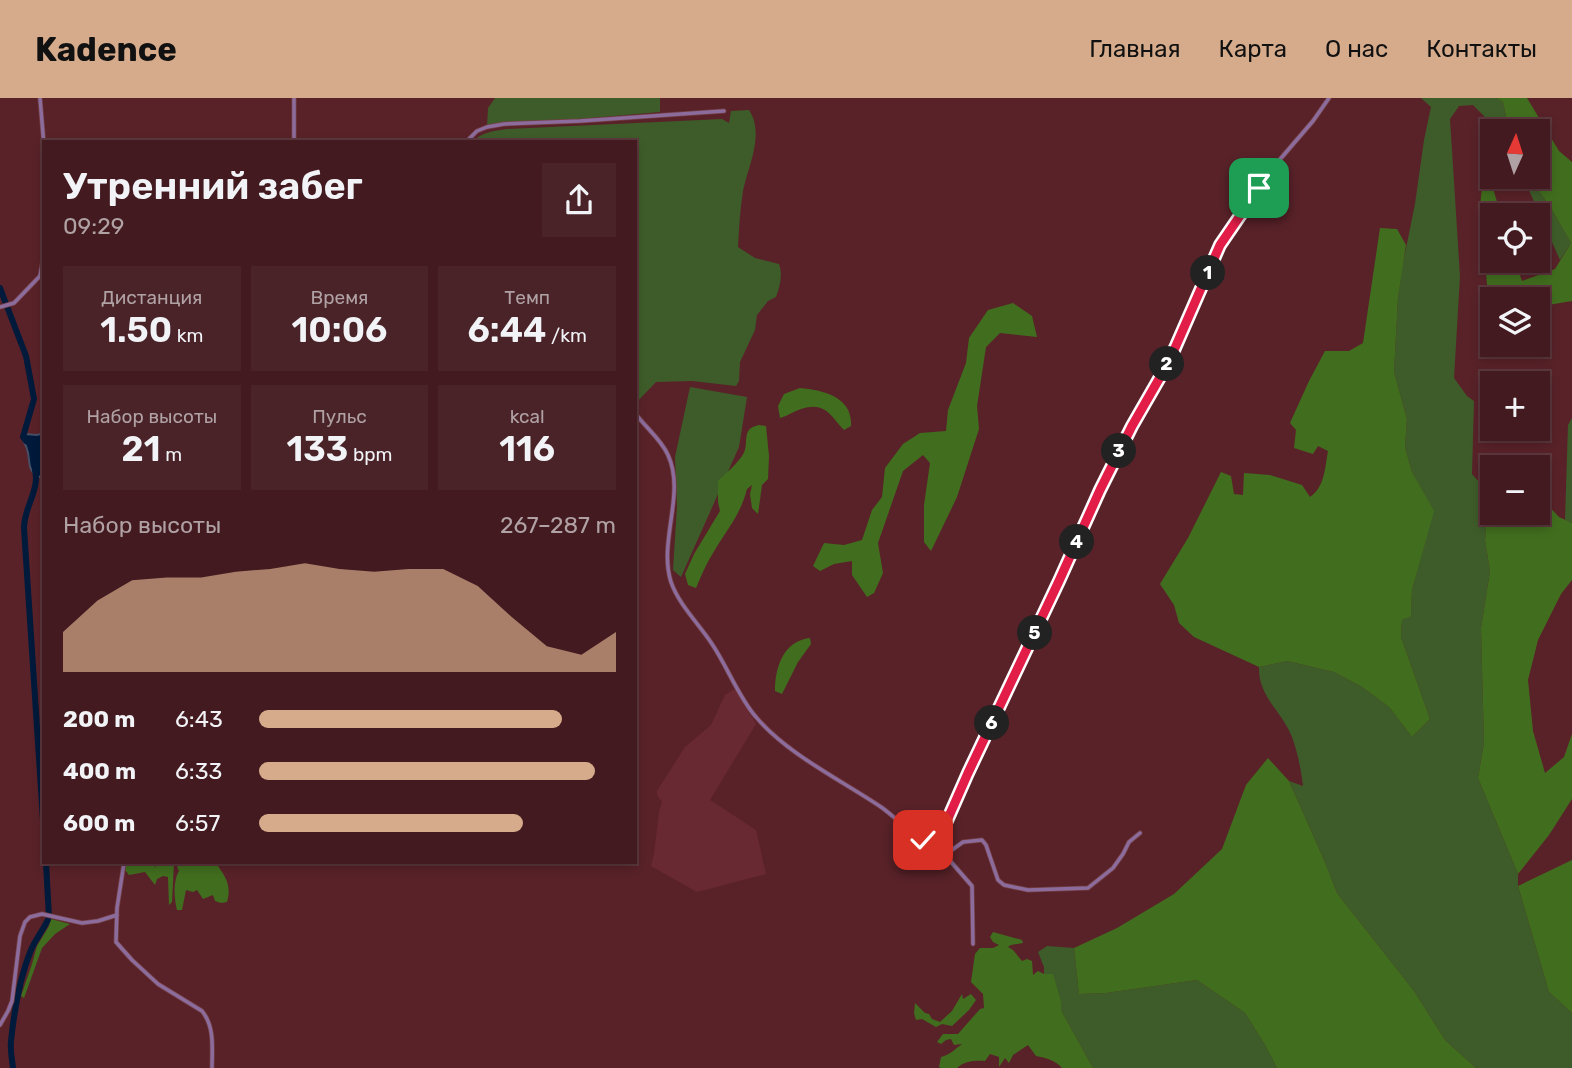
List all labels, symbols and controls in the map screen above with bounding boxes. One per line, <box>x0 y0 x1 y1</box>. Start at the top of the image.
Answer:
text: Kadence <box>35 30 177 69</box>
text: Главная <box>1089 35 1181 63</box>
text: Карта <box>1219 35 1287 63</box>
text: О нас <box>1325 35 1388 63</box>
text: Контакты <box>1426 35 1537 63</box>
north arrow <box>1480 119 1550 189</box>
map controls <box>1480 119 1550 525</box>
pin <box>1229 158 1289 218</box>
text: Утренний забег <box>63 163 363 209</box>
button: share <box>542 163 616 237</box>
icon: arrive <box>1240 169 1278 207</box>
button: locate <box>1480 203 1550 273</box>
text: 09:29 <box>63 212 124 240</box>
pin: 1 <box>1190 256 1226 290</box>
text: 1 <box>1203 261 1212 284</box>
text: Дистанция <box>101 286 202 309</box>
text: Время <box>311 286 368 309</box>
text: Темп <box>504 286 550 309</box>
button: layers <box>1480 287 1550 357</box>
text: 1.50 <box>100 309 172 351</box>
text: 10:06 <box>292 309 387 351</box>
text: 6:44 <box>467 309 546 351</box>
text: km <box>172 324 203 347</box>
text: /km <box>546 324 587 347</box>
pin: 2 <box>1150 346 1184 382</box>
text: 2 <box>1160 352 1173 375</box>
button: + <box>1480 371 1550 441</box>
text: Набор высоты <box>86 405 217 428</box>
text: Пульс <box>312 405 367 428</box>
text: kcal <box>510 405 545 428</box>
text: 21 <box>122 428 161 470</box>
text: 133 <box>286 428 348 470</box>
text: 116 <box>499 428 555 470</box>
pin: 3 <box>1102 434 1136 468</box>
text: 3 <box>1112 439 1125 462</box>
text: m <box>161 443 182 466</box>
text: bpm <box>348 443 393 466</box>
button: − <box>1480 455 1550 525</box>
text: Набор высоты <box>63 511 221 539</box>
text: 267–287 m <box>500 511 616 539</box>
pin: 4 <box>1060 524 1094 560</box>
text: 4 <box>1070 530 1083 553</box>
pin: 5 <box>1018 616 1052 650</box>
text: 5 <box>1028 621 1041 644</box>
text: 200 m <box>63 705 135 733</box>
text: 6:43 <box>175 705 223 733</box>
pin: 6 <box>974 706 1010 740</box>
text: 6 <box>985 711 998 734</box>
text: 400 m <box>63 757 136 785</box>
text: 6:33 <box>175 757 222 785</box>
text: 600 m <box>63 809 135 837</box>
text: 6:57 <box>175 809 220 837</box>
pin <box>893 810 953 870</box>
icon: check <box>904 821 942 859</box>

